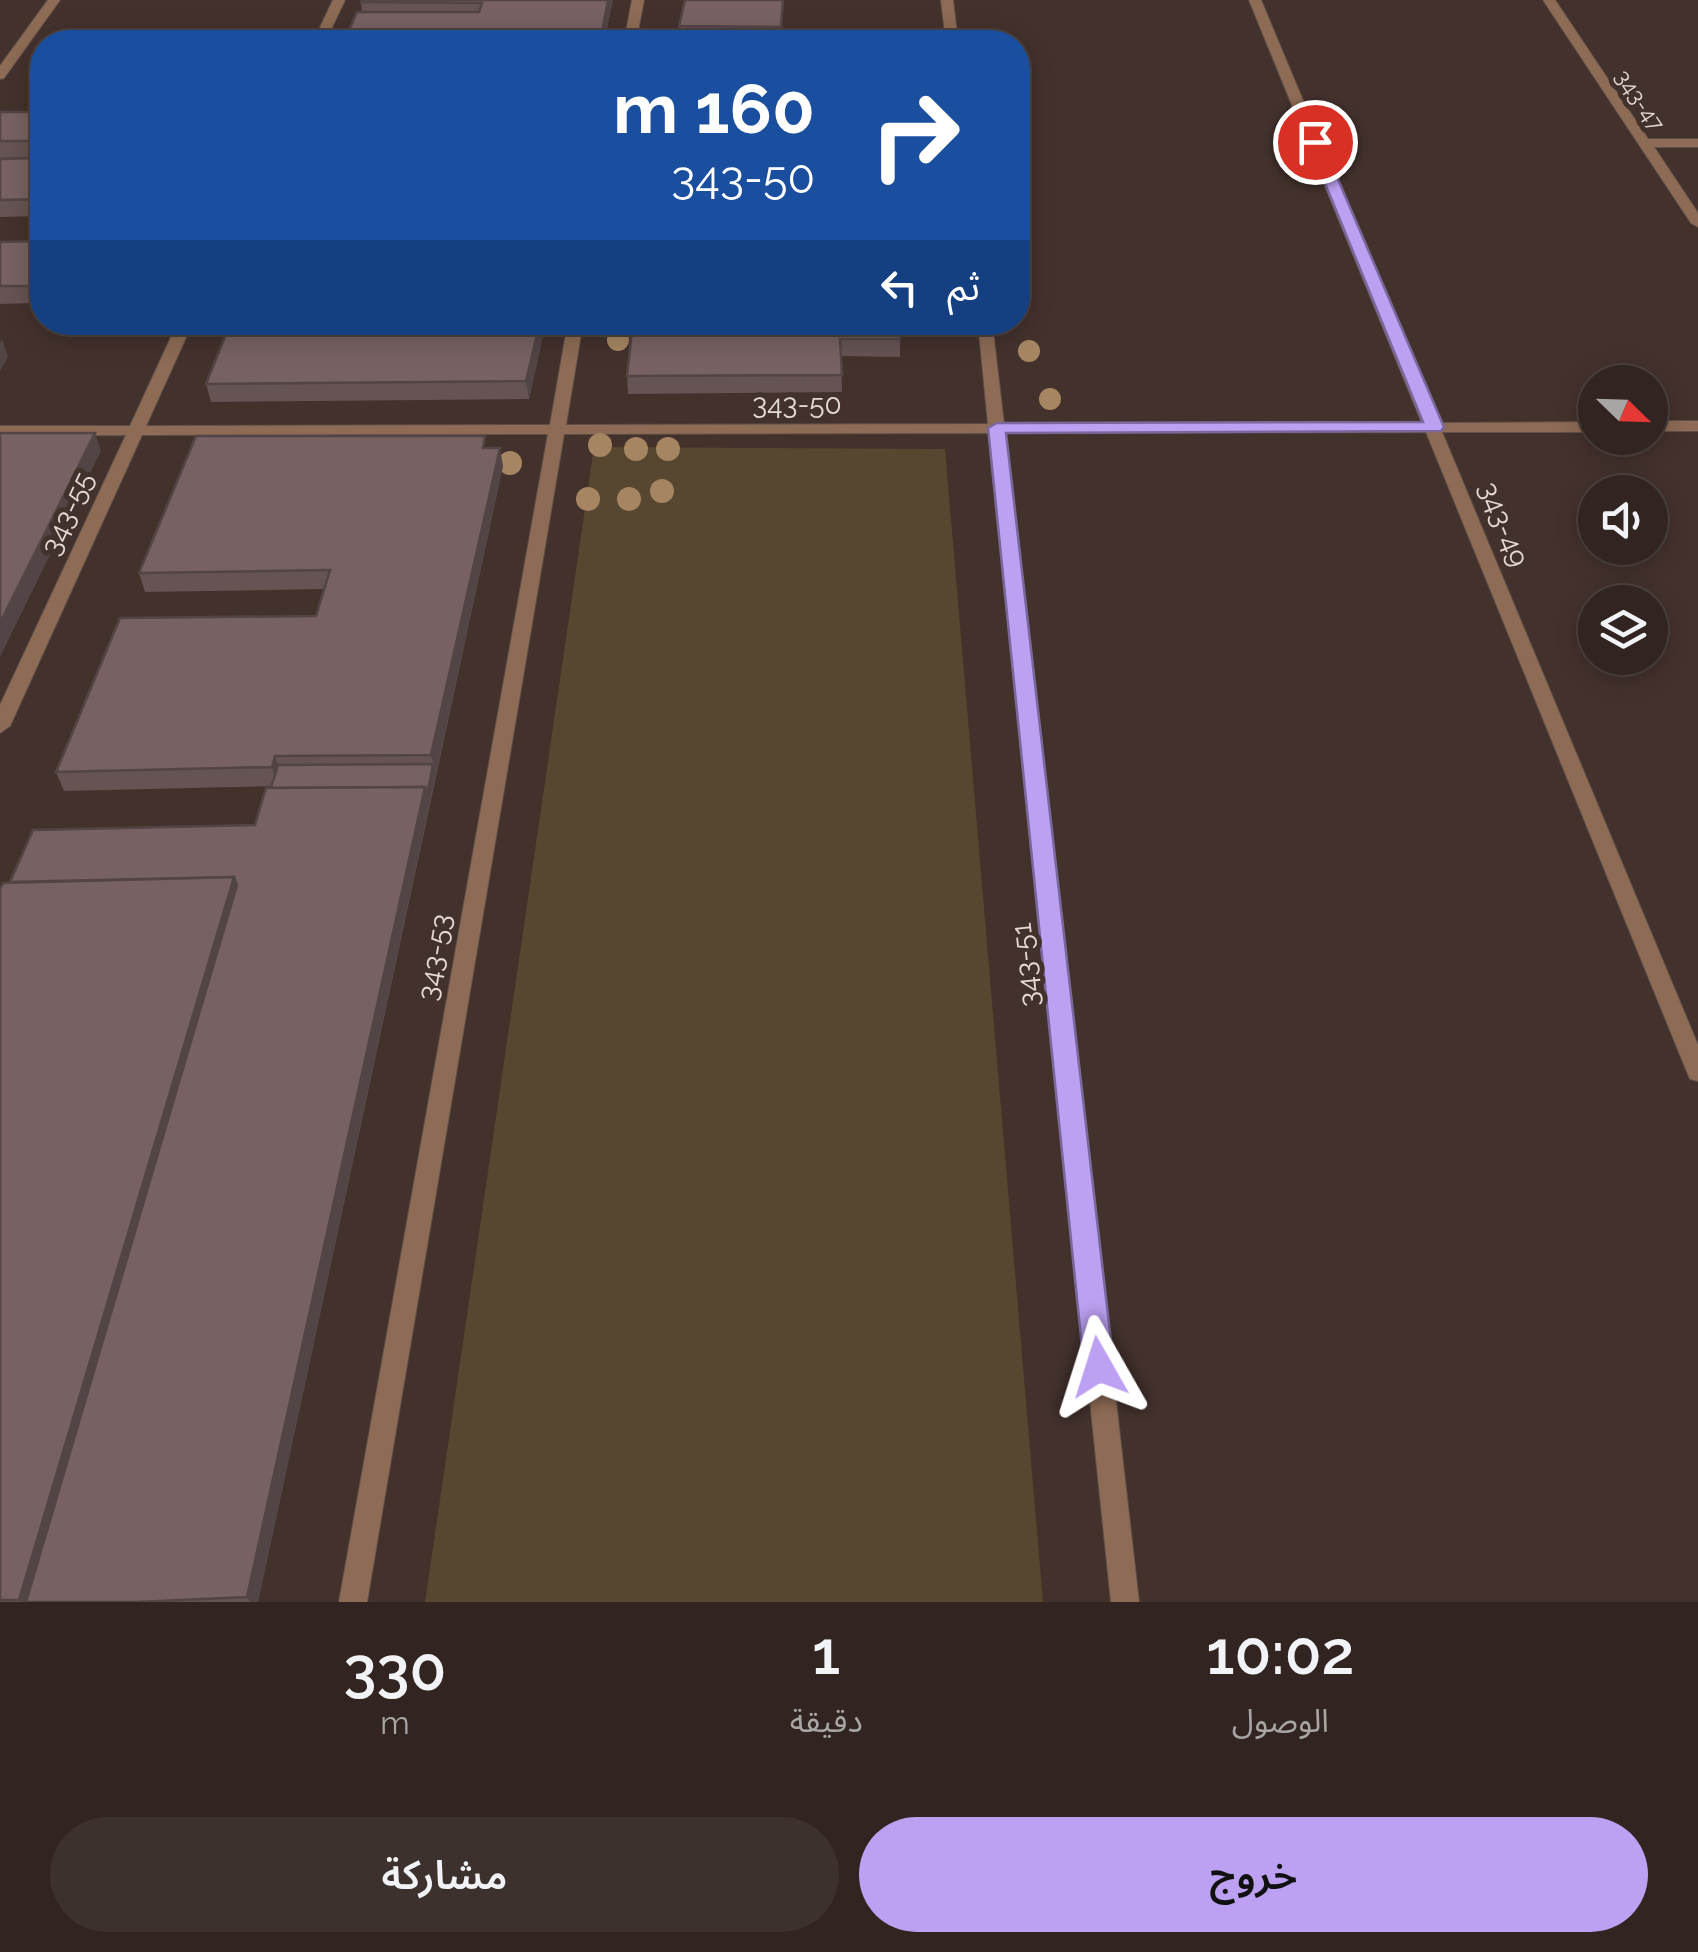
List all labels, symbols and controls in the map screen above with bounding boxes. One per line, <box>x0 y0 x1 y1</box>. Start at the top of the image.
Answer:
street label: 343-47 <box>1610 64 1670 136</box>
text: 160 m <box>613 67 815 149</box>
icon: right <box>850 70 980 200</box>
pin <box>1273 100 1358 185</box>
icon: arrive <box>1288 115 1343 170</box>
text: 343-50 <box>671 151 815 204</box>
icon: left <box>872 260 927 315</box>
text: ثم <box>947 264 980 309</box>
north arrow <box>1578 365 1668 455</box>
map controls <box>1578 365 1668 675</box>
street label: 343-50 <box>752 388 842 421</box>
street label: 343-55 <box>34 467 101 560</box>
button: sound <box>1578 475 1668 565</box>
street label: 343-49 <box>1472 477 1535 571</box>
button: layers <box>1578 585 1668 675</box>
street label: 343-53 <box>411 911 458 1003</box>
street label: 343-51 <box>1005 921 1046 1009</box>
position arrow <box>1047 1315 1151 1419</box>
text: 1 <box>812 1618 840 1688</box>
text: 10:02 <box>1206 1618 1354 1688</box>
text: 330 <box>344 1634 446 1704</box>
text: دقيقة <box>790 1702 863 1739</box>
text: الوصول <box>1232 1702 1329 1739</box>
text: m <box>380 1704 410 1741</box>
button: مشاركة <box>50 1817 839 1932</box>
button: خروج <box>859 1817 1648 1932</box>

